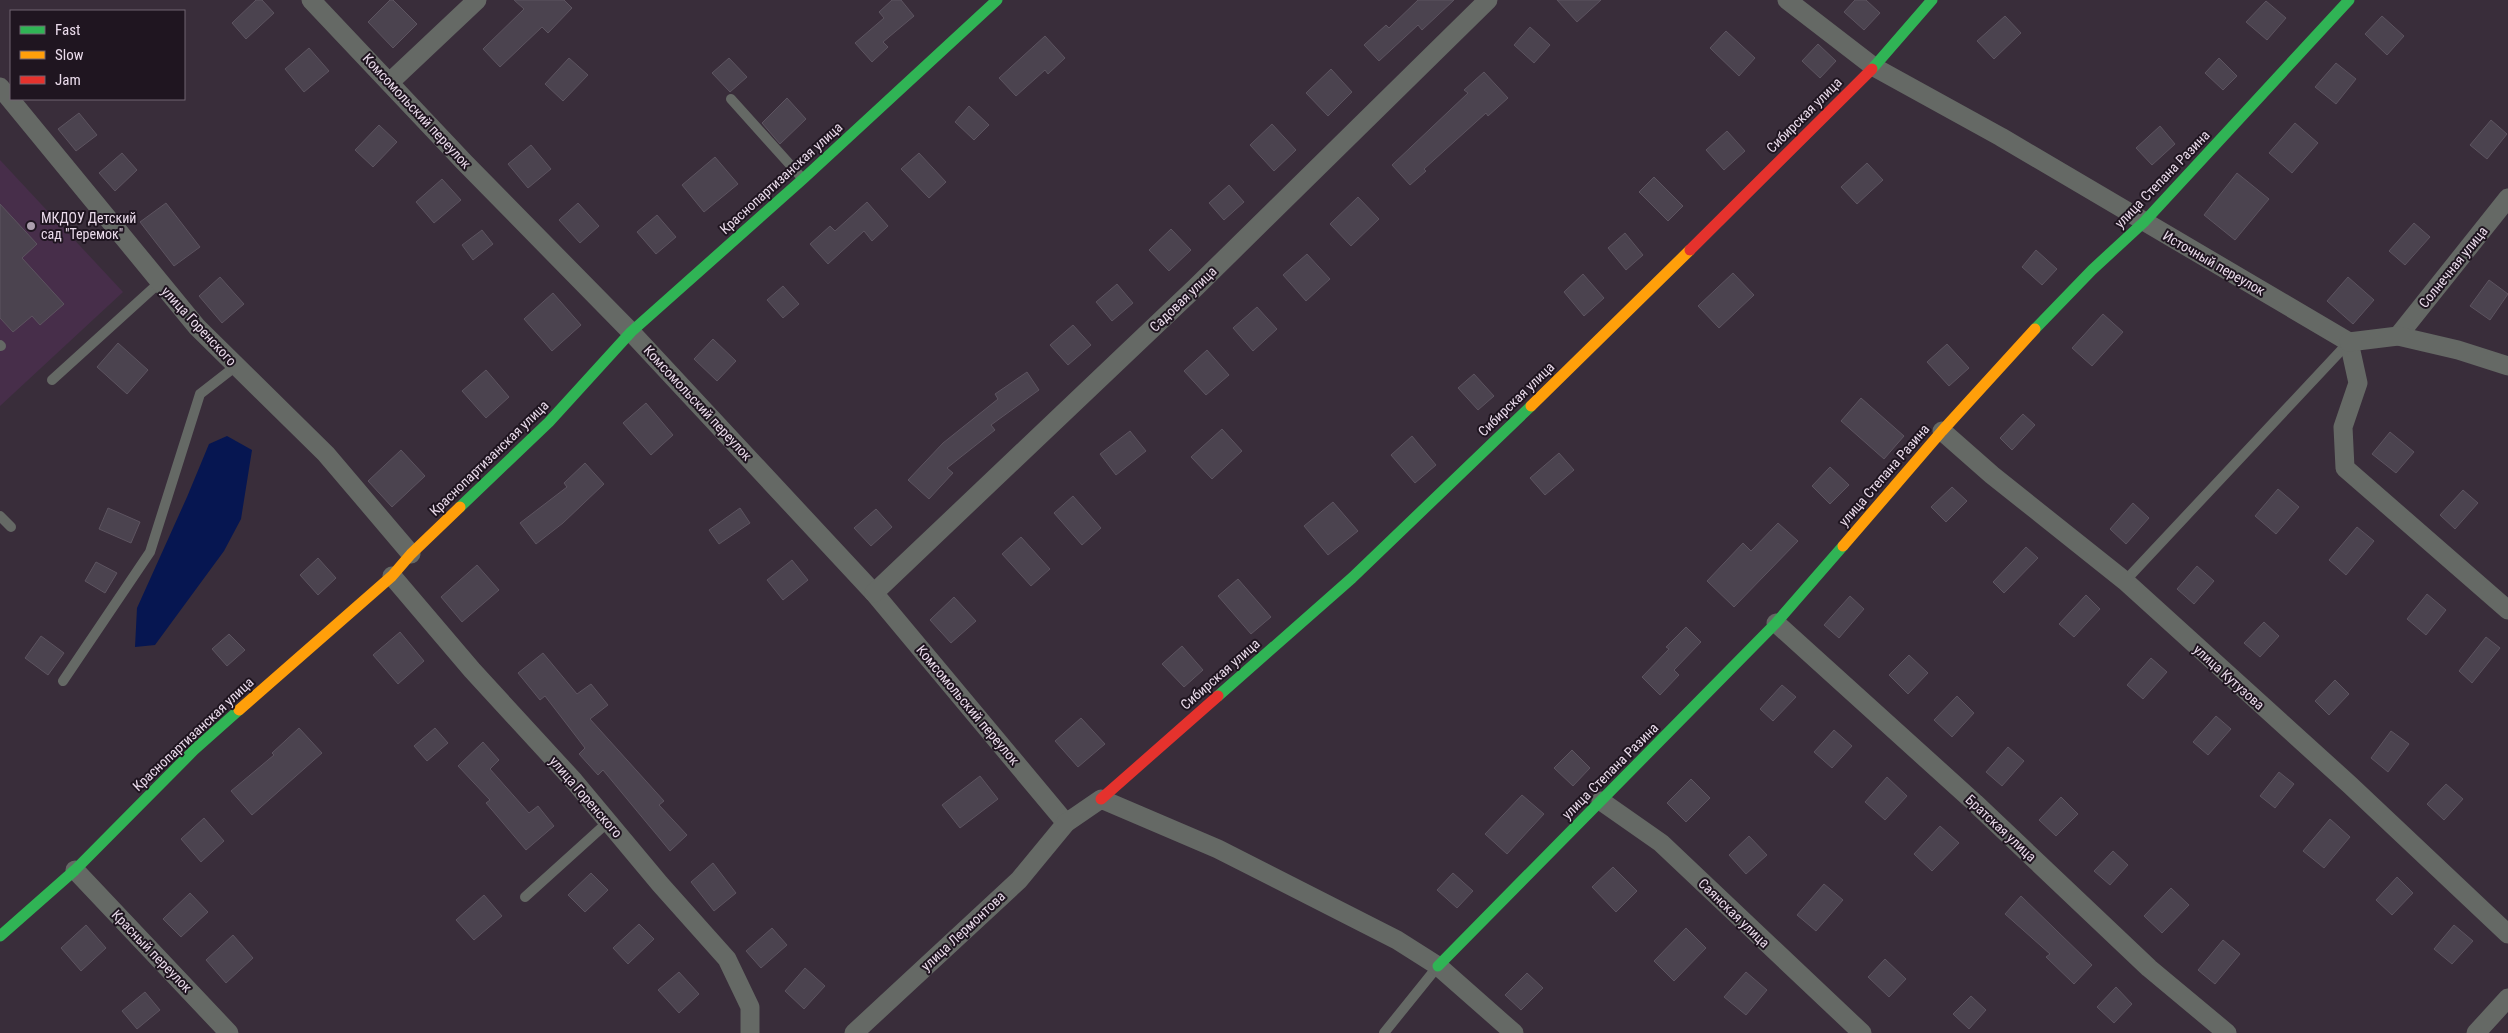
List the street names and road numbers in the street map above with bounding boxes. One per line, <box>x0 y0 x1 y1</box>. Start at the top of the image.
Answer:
street label: Комсомольский переулок <box>360 50 475 172</box>
street label: Сибирская улица <box>1763 74 1845 156</box>
street label: Краснопартизанская улица <box>717 119 845 237</box>
street label: улица Степана Разина <box>2111 127 2213 231</box>
street label: Солнечная улица <box>2415 223 2491 311</box>
street label: Источный переулок <box>2160 227 2268 299</box>
street label: Садовая улица <box>1146 263 1220 335</box>
street label: улица Горенского <box>158 283 240 369</box>
street label: Комсомольский переулок <box>641 342 756 464</box>
street label: Сибирская улица <box>1475 359 1557 439</box>
street label: Краснопартизанская улица <box>426 397 552 519</box>
street label: улица Степана Разина <box>1835 421 1933 529</box>
street label: Сибирская улица <box>1177 635 1263 713</box>
street label: улица Кутузова <box>2190 641 2268 713</box>
street label: Комсомольский переулок <box>913 642 1023 768</box>
street label: Краснопартизанская улица <box>129 674 257 794</box>
street label: улица Степана Разина <box>1559 720 1661 822</box>
street label: улица Горенского <box>546 753 626 841</box>
street label: Братская улица <box>1963 791 2039 865</box>
street label: Саянская улица <box>1695 875 1773 951</box>
street label: улица Лермонтова <box>918 888 1008 974</box>
street label: Красный переулок <box>109 906 196 996</box>

